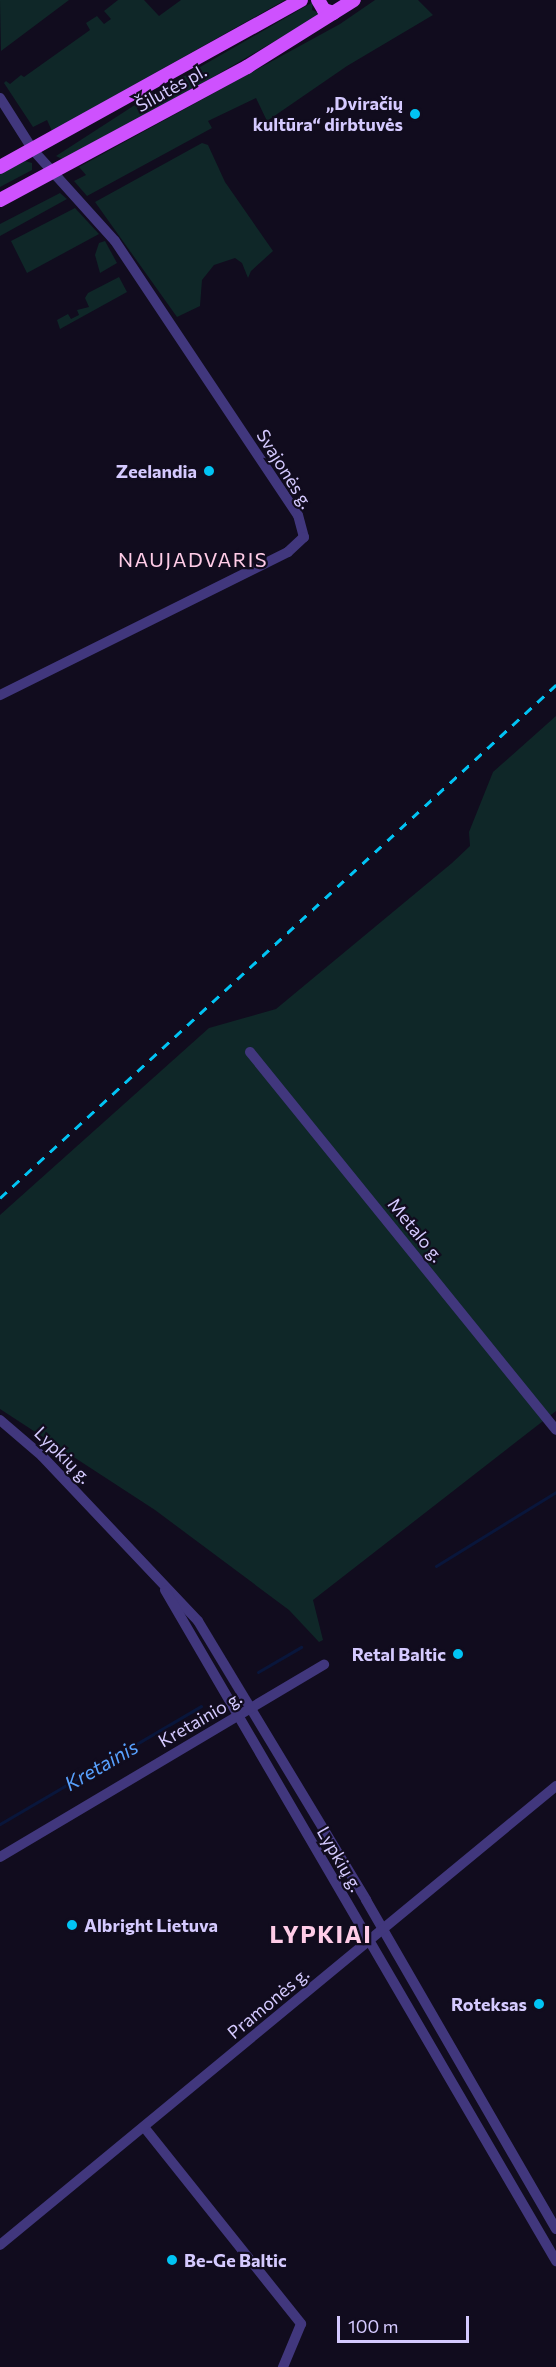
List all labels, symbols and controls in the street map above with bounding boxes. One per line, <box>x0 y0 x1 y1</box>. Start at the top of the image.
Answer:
street label: Šilutės pl. <box>132 60 210 116</box>
place label: „Dviračių kultūra“ dirbtuvės <box>253 93 403 136</box>
marker: „Dviračių kultūra“ dirbtuvės <box>408 107 422 121</box>
street label: Svajonės g. <box>252 425 318 513</box>
place label: Zeelandia <box>116 460 197 482</box>
marker: Zeelandia <box>202 464 216 478</box>
district label: NAUJADVARIS <box>118 547 268 571</box>
street label: Metalo g. <box>384 1194 448 1266</box>
street label: Lypkių g. <box>30 1422 96 1488</box>
place label: Retal Baltic <box>352 1643 446 1665</box>
marker: Retal Baltic <box>451 1647 465 1661</box>
street label: Kretainio g. <box>154 1686 246 1752</box>
water label: Kretainis <box>60 1734 142 1796</box>
street label: Lypkių g. <box>313 1823 367 1895</box>
place label: Albright Lietuva <box>84 1914 218 1936</box>
marker: Albright Lietuva <box>65 1918 79 1932</box>
district label: LYPKIAI <box>270 1920 372 1948</box>
street label: Pramonės g. <box>223 1963 313 2043</box>
place label: Roteksas <box>451 1993 527 2015</box>
marker: Roteksas <box>532 1997 546 2011</box>
place label: Be-Ge Baltic <box>184 2249 287 2271</box>
marker: Be-Ge Baltic <box>165 2253 179 2267</box>
scale bar <box>340 2304 472 2342</box>
text: 100 m <box>348 2315 398 2337</box>

